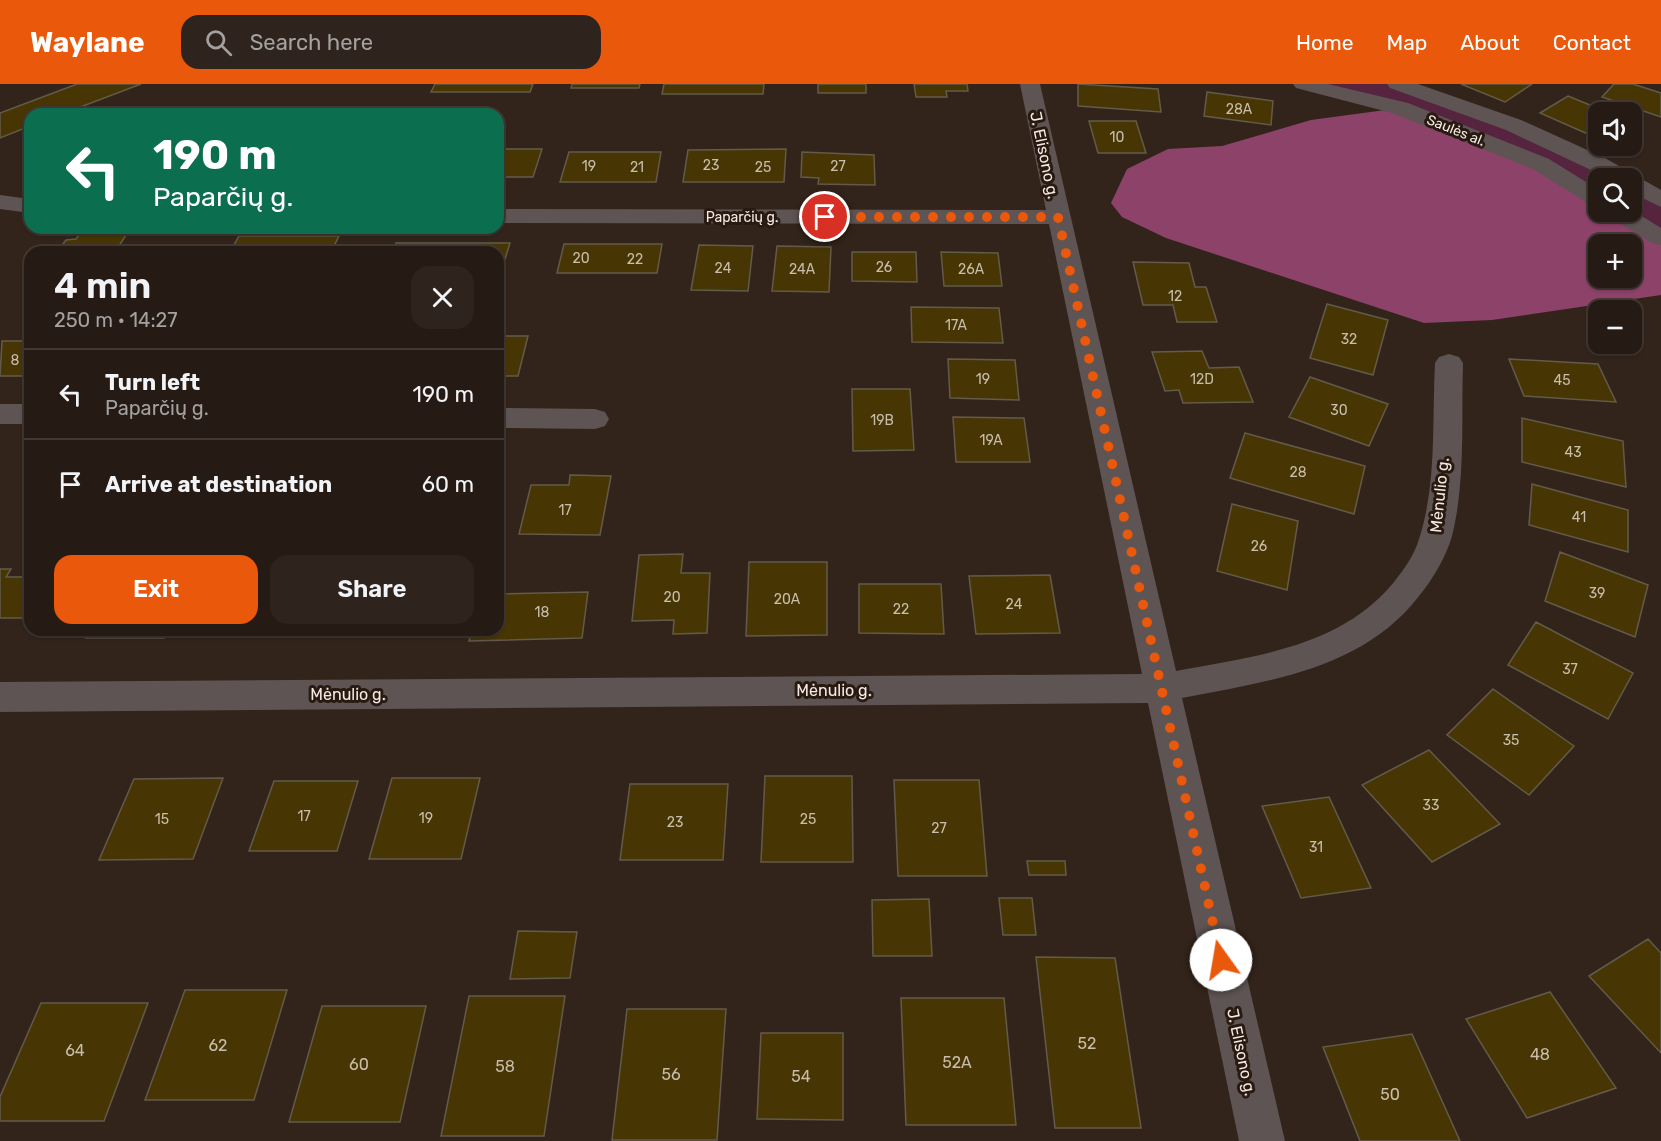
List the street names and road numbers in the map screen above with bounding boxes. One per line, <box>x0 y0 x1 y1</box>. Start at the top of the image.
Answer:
street label: J. Elisono g. <box>1026 110 1063 201</box>
street label: Saulės al. <box>1424 111 1487 150</box>
street label: Paparčių g. <box>706 209 778 226</box>
street label: Mėnulio g. <box>1426 457 1453 534</box>
street label: Mėnulio g. <box>796 681 872 700</box>
street label: Mėnulio g. <box>310 685 386 704</box>
street label: J. Elisono g. <box>1223 1007 1260 1098</box>

